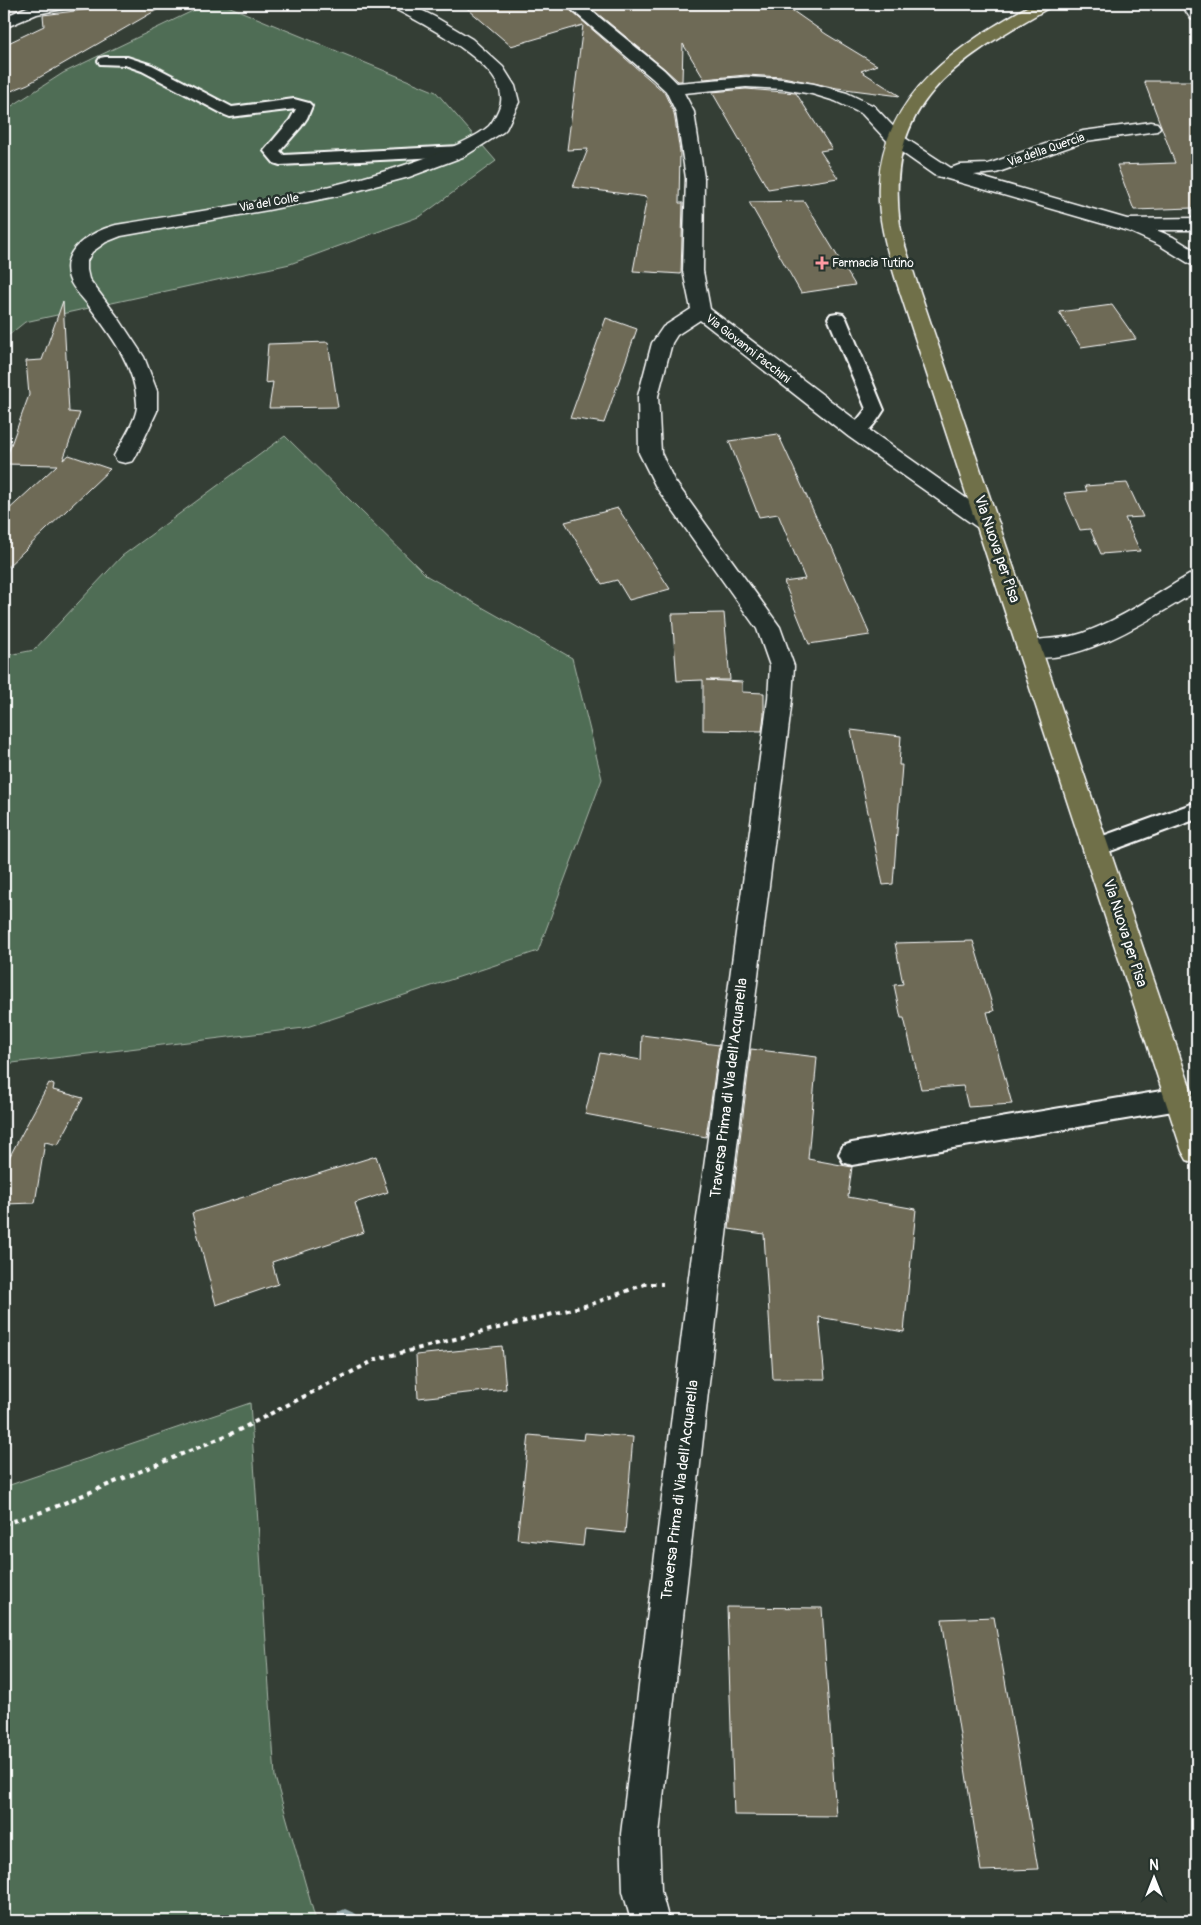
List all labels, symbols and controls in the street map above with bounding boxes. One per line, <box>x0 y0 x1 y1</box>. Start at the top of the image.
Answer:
street label: Via della Quercia <box>1005 130 1087 170</box>
street label: Via del Colle <box>238 190 300 216</box>
place label: Farmacia Tutino <box>832 256 914 271</box>
marker: Farmacia Tutino <box>816 257 828 269</box>
street label: Via Giovanni Pacchini <box>703 311 793 387</box>
street label: Via Nuova per Pisa <box>970 493 1024 605</box>
street label: Via Nuova per Pisa <box>1099 877 1151 989</box>
street label: Traversa Prima di Via dell'Acquarella <box>706 977 752 1199</box>
street label: Traversa Prima di Via dell'Acquarella <box>657 1379 703 1601</box>
north arrow <box>1128 1852 1178 1902</box>
text: N <box>1149 1857 1159 1874</box>

